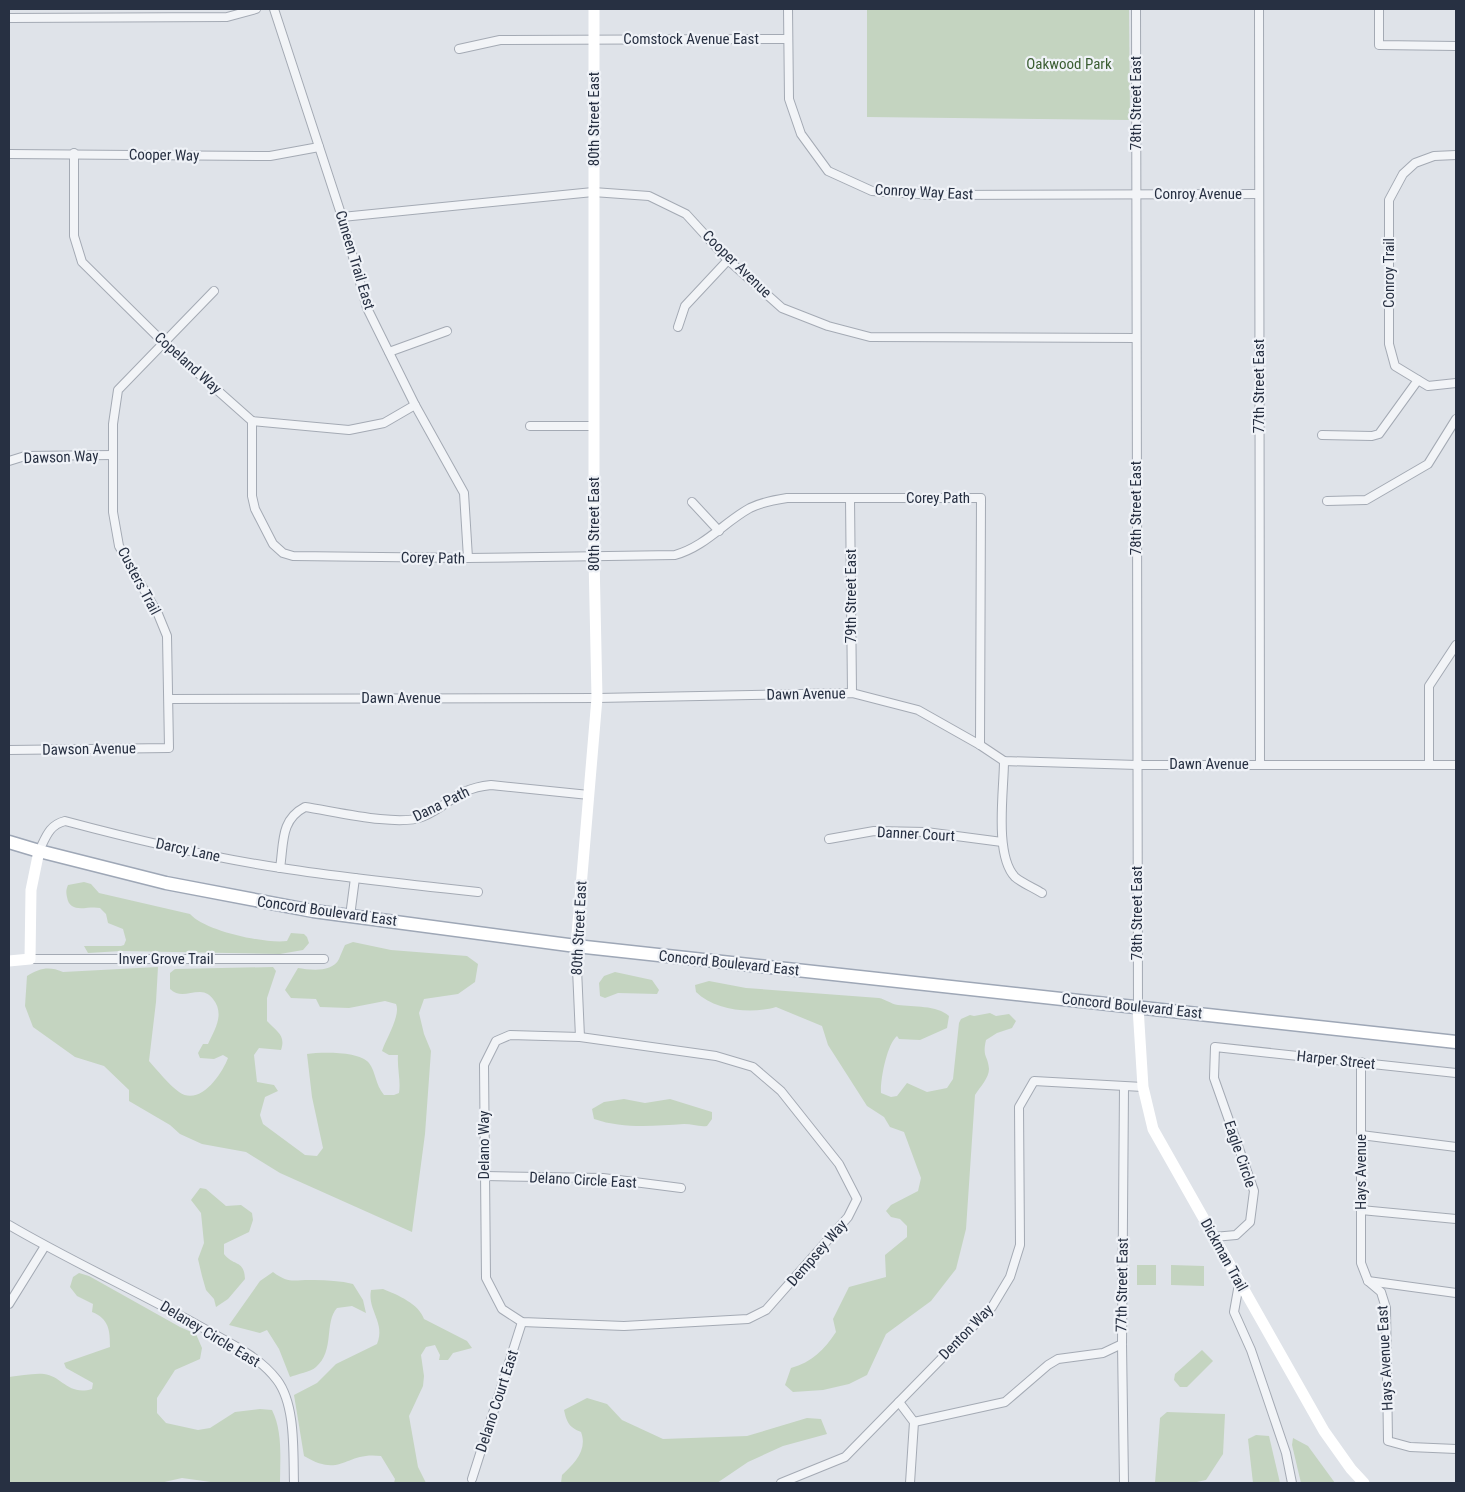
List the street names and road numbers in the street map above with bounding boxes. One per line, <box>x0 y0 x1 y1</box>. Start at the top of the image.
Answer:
street label: Comstock Avenue East <box>623 30 759 48</box>
street label: 78th Street East <box>1127 56 1145 150</box>
street label: 80th Street East <box>585 72 603 166</box>
street label: Cooper Way <box>129 145 199 165</box>
street label: Conroy Way East <box>874 180 974 204</box>
street label: Conroy Avenue <box>1154 185 1242 203</box>
street label: Cuneen Trail East <box>331 208 379 312</box>
street label: Cooper Avenue <box>699 227 775 301</box>
street label: Conroy Trail <box>1380 238 1398 308</box>
street label: Copeland Way <box>151 328 225 398</box>
street label: 77th Street East <box>1250 339 1268 433</box>
street label: Dawson Way <box>23 447 99 467</box>
street label: 78th Street East <box>1127 461 1145 555</box>
street label: 80th Street East <box>585 477 603 571</box>
street label: Corey Path <box>906 489 970 507</box>
street label: Custers Trail <box>114 544 164 618</box>
street label: Corey Path <box>401 548 465 568</box>
street label: 79th Street East <box>842 549 860 643</box>
street label: Dawn Avenue <box>766 684 846 704</box>
street label: Dawn Avenue <box>361 689 441 707</box>
street label: Dawson Avenue <box>42 739 136 759</box>
street label: Dawn Avenue <box>1169 755 1249 773</box>
street label: Dana Path <box>410 783 472 825</box>
street label: Danner Court <box>877 823 955 845</box>
street label: Darcy Lane <box>154 834 222 866</box>
street label: 78th Street East <box>1128 866 1146 960</box>
street label: 80th Street East <box>568 880 590 976</box>
street label: Concord Boulevard East <box>256 892 398 930</box>
street label: Concord Boulevard East <box>658 947 800 979</box>
street label: Inver Grove Trail <box>118 950 214 968</box>
street label: Concord Boulevard East <box>1061 990 1203 1022</box>
street label: Harper Street <box>1296 1047 1376 1073</box>
street label: Delano Way <box>475 1111 493 1179</box>
street label: Eagle Circle <box>1220 1118 1260 1190</box>
street label: Hays Avenue <box>1352 1134 1370 1210</box>
street label: Delano Circle East <box>529 1168 637 1192</box>
street label: Dempsey Way <box>783 1216 851 1290</box>
street label: Dickman Trail <box>1197 1216 1251 1294</box>
street label: 77th Street East <box>1112 1238 1132 1332</box>
street label: Delaney Circle East <box>157 1297 263 1371</box>
street label: Denton Way <box>935 1301 997 1363</box>
street label: Hays Avenue East <box>1373 1305 1397 1411</box>
street label: Delano Court East <box>472 1348 522 1454</box>

